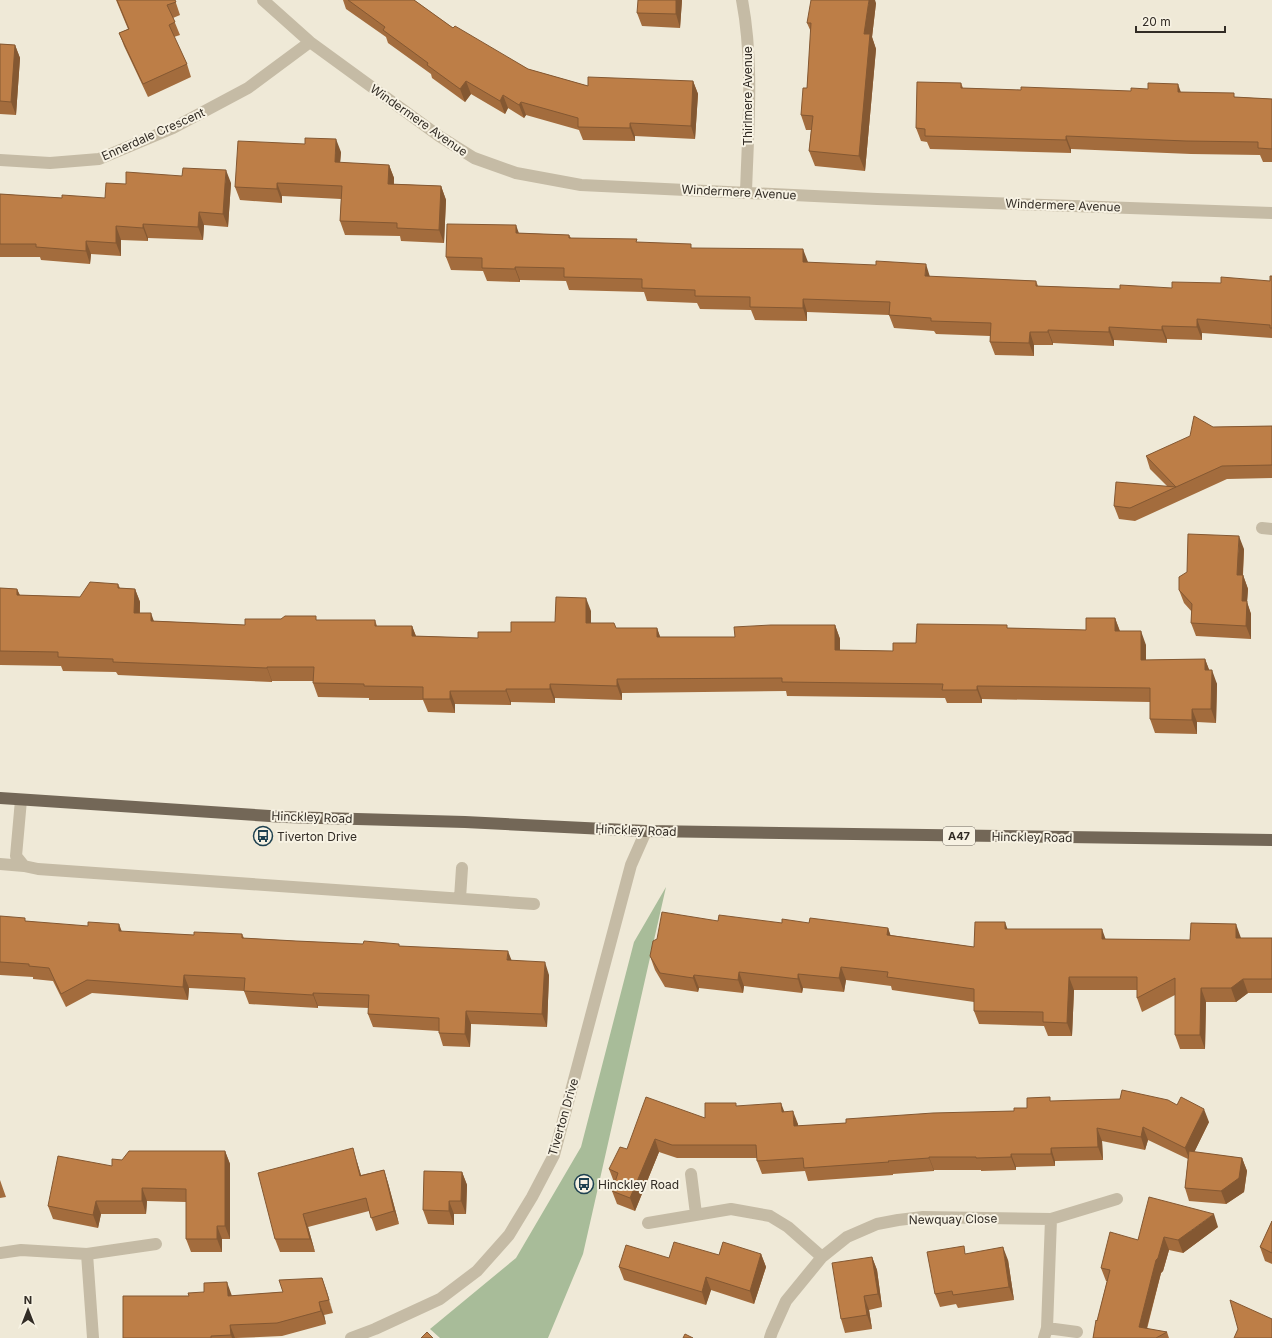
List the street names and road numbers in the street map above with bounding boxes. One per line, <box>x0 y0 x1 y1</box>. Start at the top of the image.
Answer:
street label: Thirlmere Avenue <box>740 46 755 146</box>
street label: Windermere Avenue <box>368 81 470 159</box>
street label: Ennerdale Crescent <box>99 104 207 163</box>
street label: Windermere Avenue <box>681 181 797 203</box>
street label: Windermere Avenue <box>1005 195 1121 215</box>
street label: Hinckley Road <box>271 808 353 826</box>
street label: Hinckley Road <box>595 821 677 839</box>
road number: A47 <box>943 827 975 845</box>
street label: Hinckley Road <box>991 829 1073 845</box>
street label: Tiverton Drive <box>545 1076 581 1158</box>
street label: Newquay Close <box>909 1211 997 1227</box>

